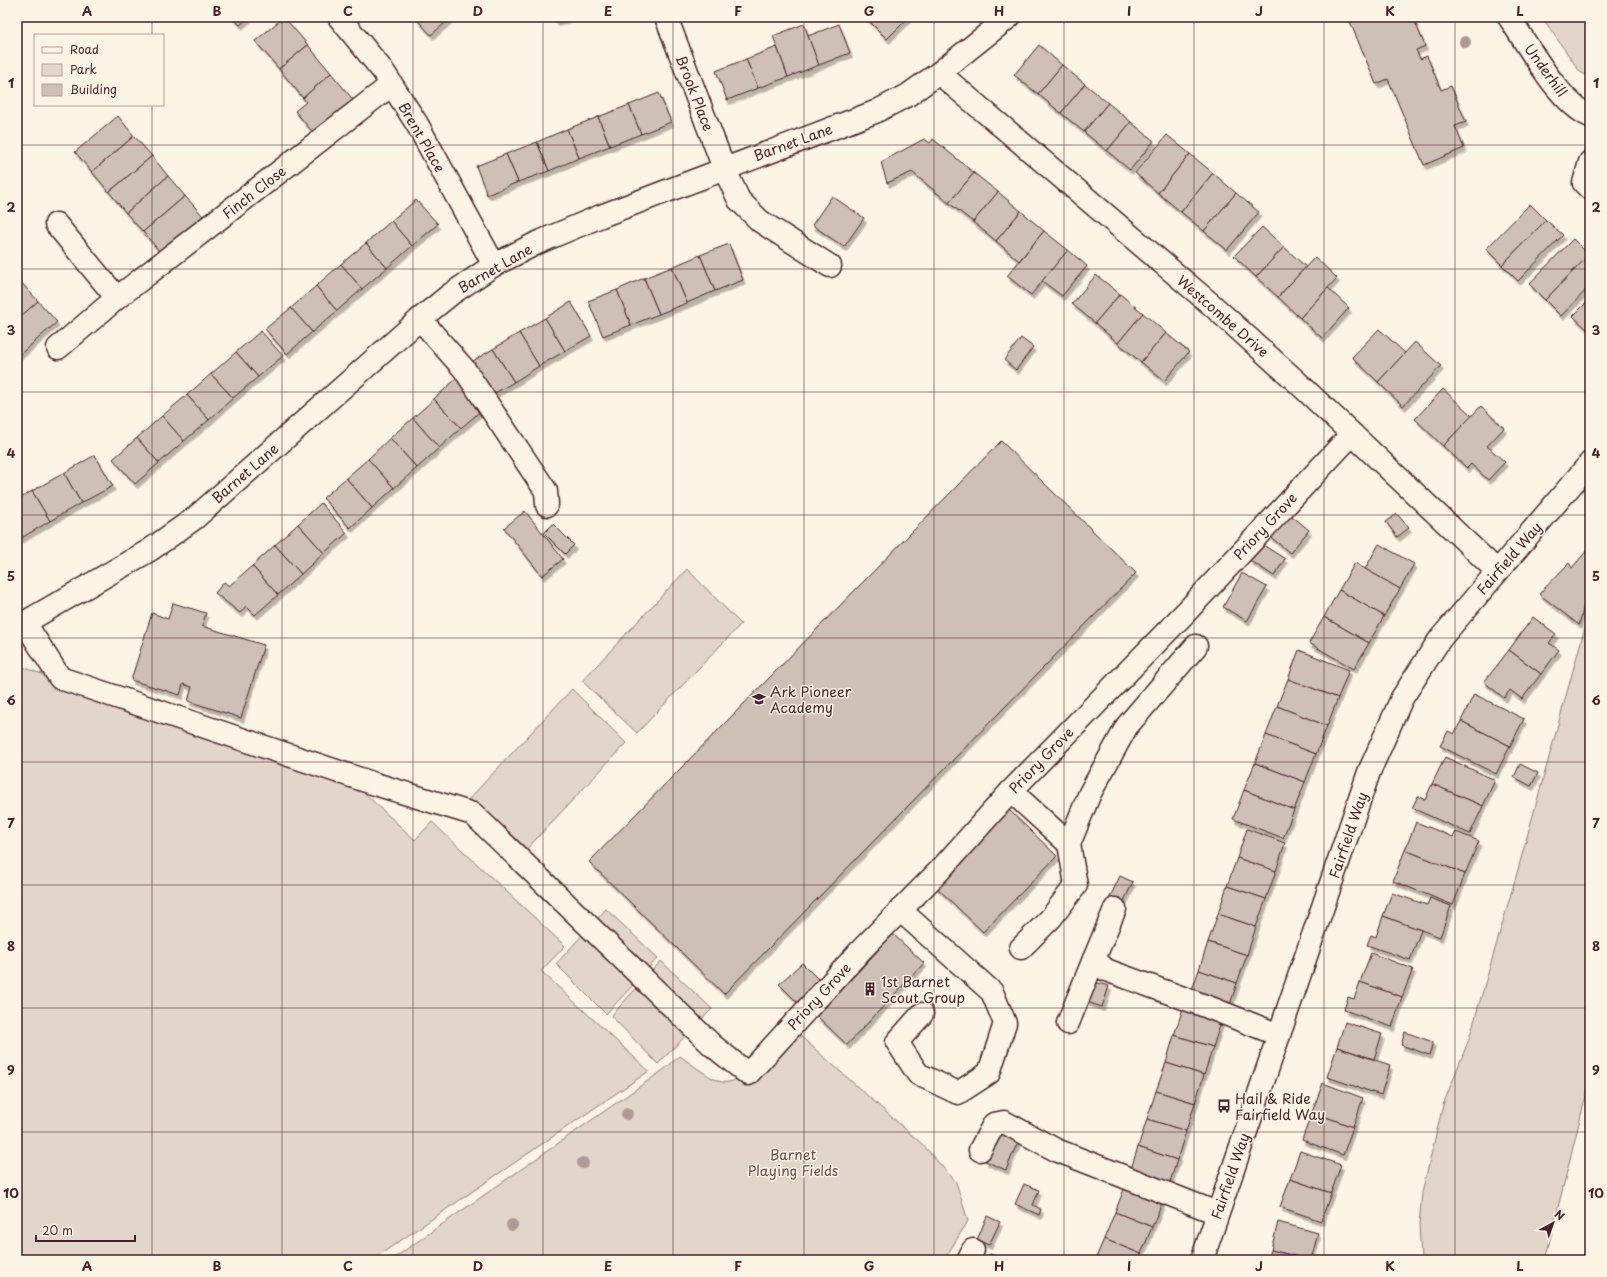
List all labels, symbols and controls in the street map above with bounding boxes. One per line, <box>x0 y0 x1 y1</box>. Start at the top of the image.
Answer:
text: A <box>82 1 92 20</box>
text: B <box>213 1 222 20</box>
text: C <box>343 1 353 20</box>
text: D <box>473 1 483 20</box>
text: E <box>604 1 612 20</box>
text: F <box>734 1 742 20</box>
text: G <box>864 1 874 20</box>
text: H <box>994 1 1004 20</box>
text: I <box>1127 1 1131 20</box>
text: J <box>1255 1 1263 20</box>
text: K <box>1385 1 1395 20</box>
text: L <box>1516 1 1524 20</box>
legend <box>34 34 164 106</box>
street label: Underhill <box>1519 39 1573 101</box>
text: Road <box>70 40 99 58</box>
street label: Brook Place <box>671 52 719 134</box>
text: Park <box>70 60 97 78</box>
text: 1 <box>8 73 14 92</box>
text: 1 <box>1593 73 1599 92</box>
text: Building <box>70 80 117 98</box>
street label: Brent Place <box>394 98 450 176</box>
street label: Barnet Lane <box>751 118 836 166</box>
street label: Finch Close <box>218 160 291 224</box>
text: 2 <box>6 197 16 216</box>
text: 2 <box>1591 197 1601 216</box>
street label: Barnet Lane <box>454 238 536 298</box>
street label: Westcombe Drive <box>1172 270 1274 362</box>
text: 3 <box>7 320 16 339</box>
text: 3 <box>1592 320 1601 339</box>
street label: Barnet Lane <box>207 438 283 508</box>
text: 4 <box>7 443 16 462</box>
text: 4 <box>1592 443 1601 462</box>
street label: Priory Grove <box>1228 488 1302 564</box>
street label: Fairfield Way <box>1471 517 1547 599</box>
text: 5 <box>7 566 15 585</box>
text: 5 <box>1592 566 1600 585</box>
place label: Ark Pioneer Academy <box>770 681 852 718</box>
text: 6 <box>6 690 16 709</box>
text: 6 <box>1591 690 1601 709</box>
school or university icon: Ark Pioneer Academy <box>751 691 767 707</box>
street label: Priory Grove <box>1004 722 1078 798</box>
street label: Fairfield Way <box>1323 789 1373 881</box>
text: 7 <box>7 813 15 832</box>
text: 7 <box>1592 813 1600 832</box>
text: 8 <box>7 936 15 955</box>
text: 8 <box>1592 936 1600 955</box>
street label: Priory Grove <box>782 958 856 1034</box>
place label: 1st Barnet Scout Group <box>881 971 965 1008</box>
building icon: 1st Barnet Scout Group <box>862 981 878 997</box>
text: 9 <box>7 1060 15 1079</box>
text: 9 <box>1592 1060 1600 1079</box>
place label: Hail & Ride Fairfield Way <box>1235 1088 1325 1125</box>
bus stop icon: Hail & Ride Fairfield Way <box>1216 1098 1232 1114</box>
street label: Fairfield Way <box>1205 1130 1255 1222</box>
park label: Barnet Playing Fields <box>748 1144 838 1181</box>
text: 10 <box>3 1183 19 1202</box>
text: 10 <box>1588 1183 1604 1202</box>
north arrow <box>1533 1203 1573 1243</box>
text: N <box>1551 1206 1569 1224</box>
scale bar <box>36 1217 135 1243</box>
text: 20 m <box>42 1221 73 1239</box>
text: A <box>82 1256 92 1275</box>
text: B <box>213 1256 222 1275</box>
text: C <box>343 1256 353 1275</box>
text: D <box>473 1256 483 1275</box>
text: E <box>604 1256 612 1275</box>
text: F <box>734 1256 742 1275</box>
text: G <box>864 1256 874 1275</box>
text: H <box>994 1256 1004 1275</box>
text: I <box>1127 1256 1131 1275</box>
text: J <box>1255 1256 1263 1275</box>
text: K <box>1385 1256 1395 1275</box>
text: L <box>1516 1256 1524 1275</box>

